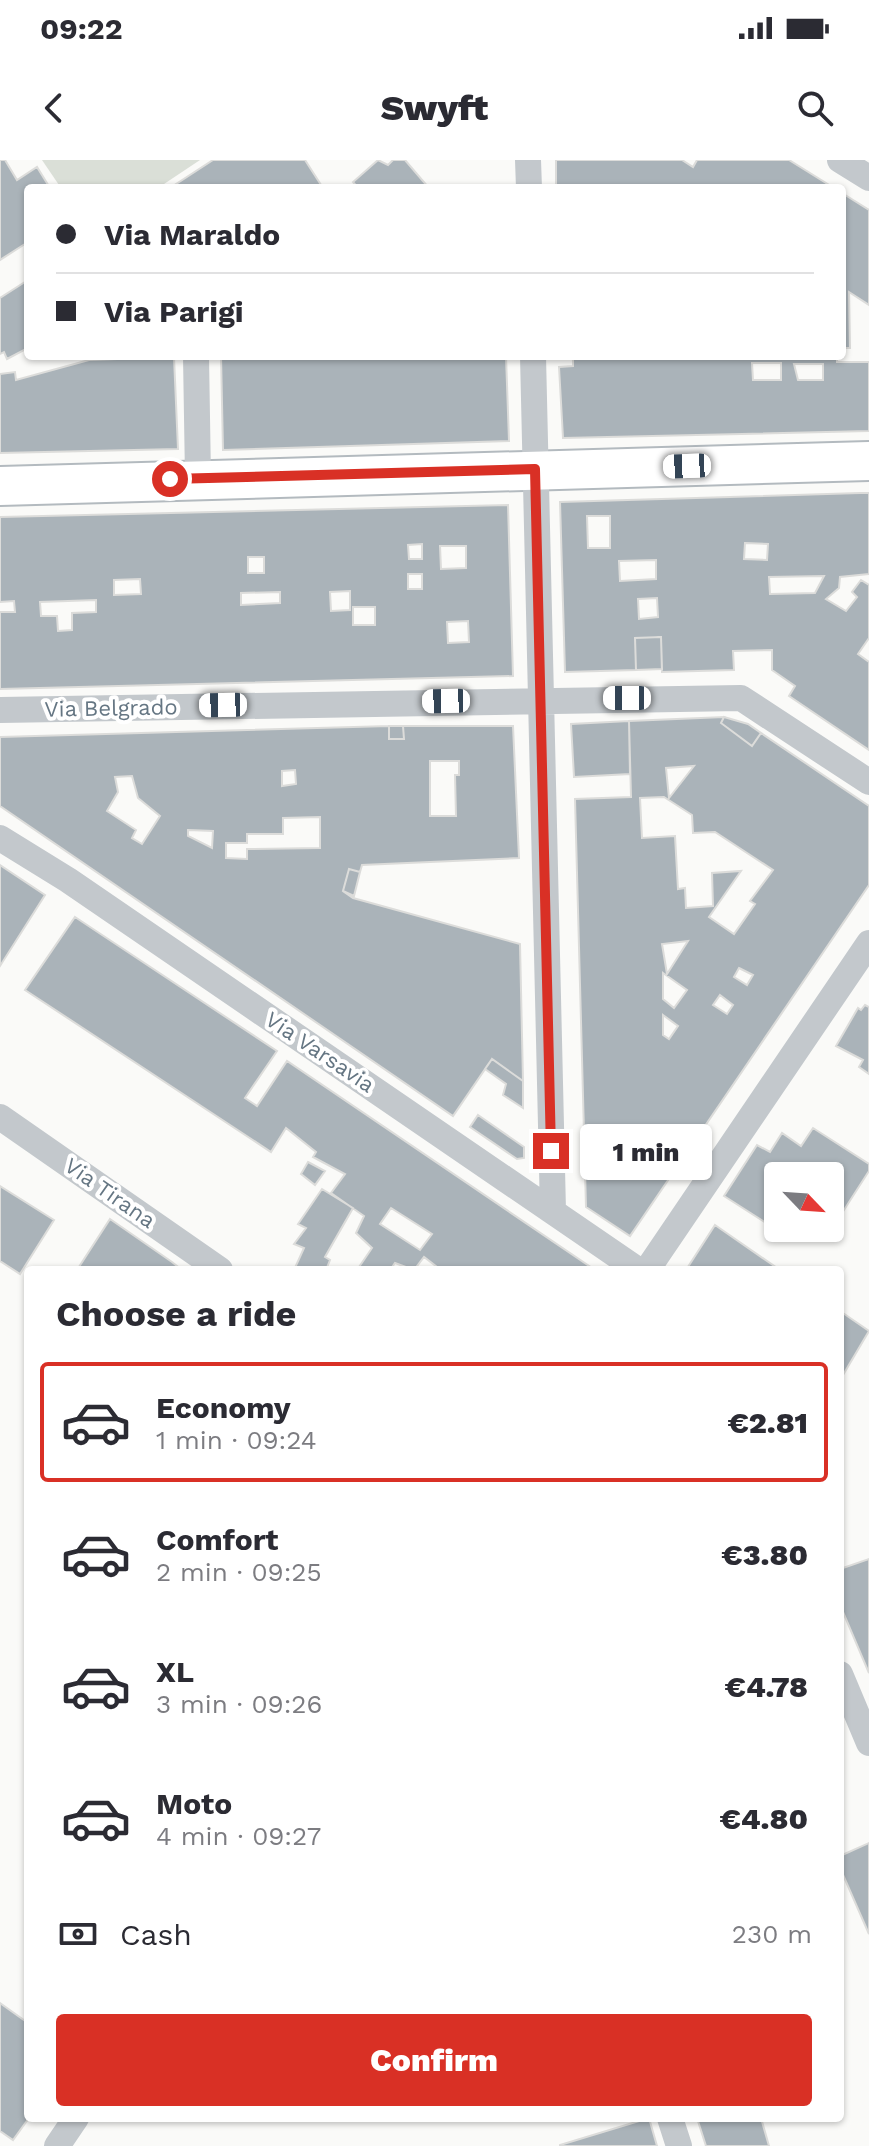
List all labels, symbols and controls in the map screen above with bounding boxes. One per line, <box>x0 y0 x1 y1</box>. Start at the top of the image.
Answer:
text: 09:22 <box>40 11 123 46</box>
icon: back <box>32 86 76 130</box>
icon: search <box>793 86 837 130</box>
text: Swyft <box>381 87 488 129</box>
text: Via Maraldo <box>104 217 280 252</box>
text: Via Parigi <box>104 294 243 329</box>
car <box>663 453 711 479</box>
route start <box>152 461 188 497</box>
car <box>603 686 651 710</box>
car <box>422 689 470 713</box>
car <box>199 693 247 717</box>
street label: Via Belgrado <box>44 694 178 722</box>
street label: Via Varsavia <box>261 1006 379 1098</box>
callout: 1 min <box>579 1123 711 1179</box>
route end <box>533 1133 569 1169</box>
text: 1 min <box>613 1137 679 1167</box>
street label: Via Tirana <box>60 1153 160 1233</box>
north arrow <box>764 1162 844 1242</box>
map controls <box>764 1162 844 1242</box>
text: Choose a ride <box>56 1293 296 1335</box>
icon: car <box>60 1386 132 1458</box>
text: Economy <box>156 1390 291 1425</box>
text: €2.81 <box>728 1405 808 1440</box>
text: 1 min · 09:24 <box>156 1425 317 1455</box>
icon: car <box>60 1518 132 1590</box>
text: Comfort <box>156 1522 278 1557</box>
text: €3.80 <box>722 1537 808 1572</box>
text: 2 min · 09:25 <box>156 1557 322 1587</box>
icon: car <box>60 1650 132 1722</box>
text: XL <box>156 1654 194 1689</box>
text: €4.78 <box>725 1669 808 1704</box>
text: 3 min · 09:26 <box>156 1689 322 1719</box>
icon: car <box>60 1782 132 1854</box>
text: Moto <box>156 1786 232 1821</box>
text: €4.80 <box>720 1801 808 1836</box>
text: 4 min · 09:27 <box>156 1821 321 1851</box>
icon: cash <box>56 1912 100 1956</box>
text: Cash <box>120 1917 192 1952</box>
text: 230 m <box>732 1919 812 1949</box>
button: Confirm <box>56 2014 812 2106</box>

